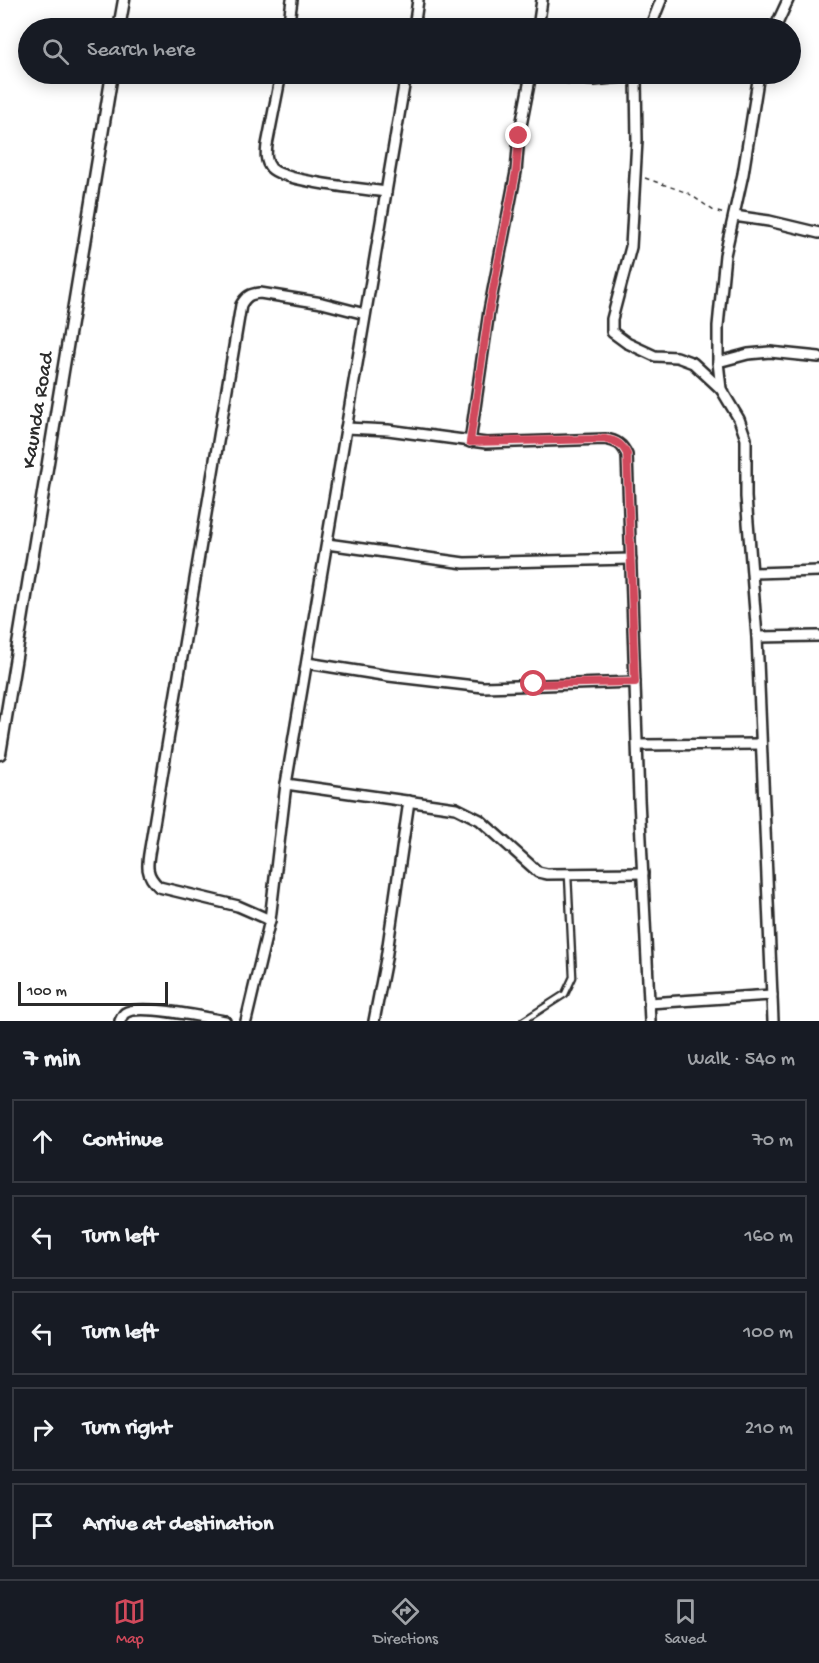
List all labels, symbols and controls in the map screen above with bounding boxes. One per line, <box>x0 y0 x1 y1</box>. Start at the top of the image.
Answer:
search box <box>18 18 801 84</box>
icon: search <box>39 35 72 68</box>
text: Search here <box>87 38 195 64</box>
route end <box>505 122 531 148</box>
street label: Kaunda Road <box>18 349 61 471</box>
route start <box>520 670 546 696</box>
scale bar <box>18 979 168 1007</box>
text: 100 m <box>27 983 67 1002</box>
text: 7 min <box>24 1045 80 1076</box>
text: Walk · 540 m <box>688 1049 795 1072</box>
icon: ahead <box>26 1125 59 1158</box>
text: Continue <box>83 1128 163 1154</box>
text: 70 m <box>752 1130 793 1153</box>
icon: left <box>26 1221 59 1254</box>
text: Turn left <box>83 1224 157 1250</box>
text: 160 m <box>744 1226 793 1249</box>
icon: left <box>26 1317 59 1350</box>
text: Turn left <box>83 1320 157 1346</box>
text: 100 m <box>743 1322 793 1345</box>
icon: right <box>26 1413 59 1446</box>
text: Turn right <box>83 1416 171 1442</box>
text: 210 m <box>745 1418 793 1441</box>
icon: arrive <box>26 1509 59 1542</box>
text: Arrive at destination <box>83 1512 273 1538</box>
tab: Map <box>113 1595 146 1650</box>
tab: Directions <box>373 1595 438 1650</box>
tab: Saved <box>665 1595 706 1650</box>

